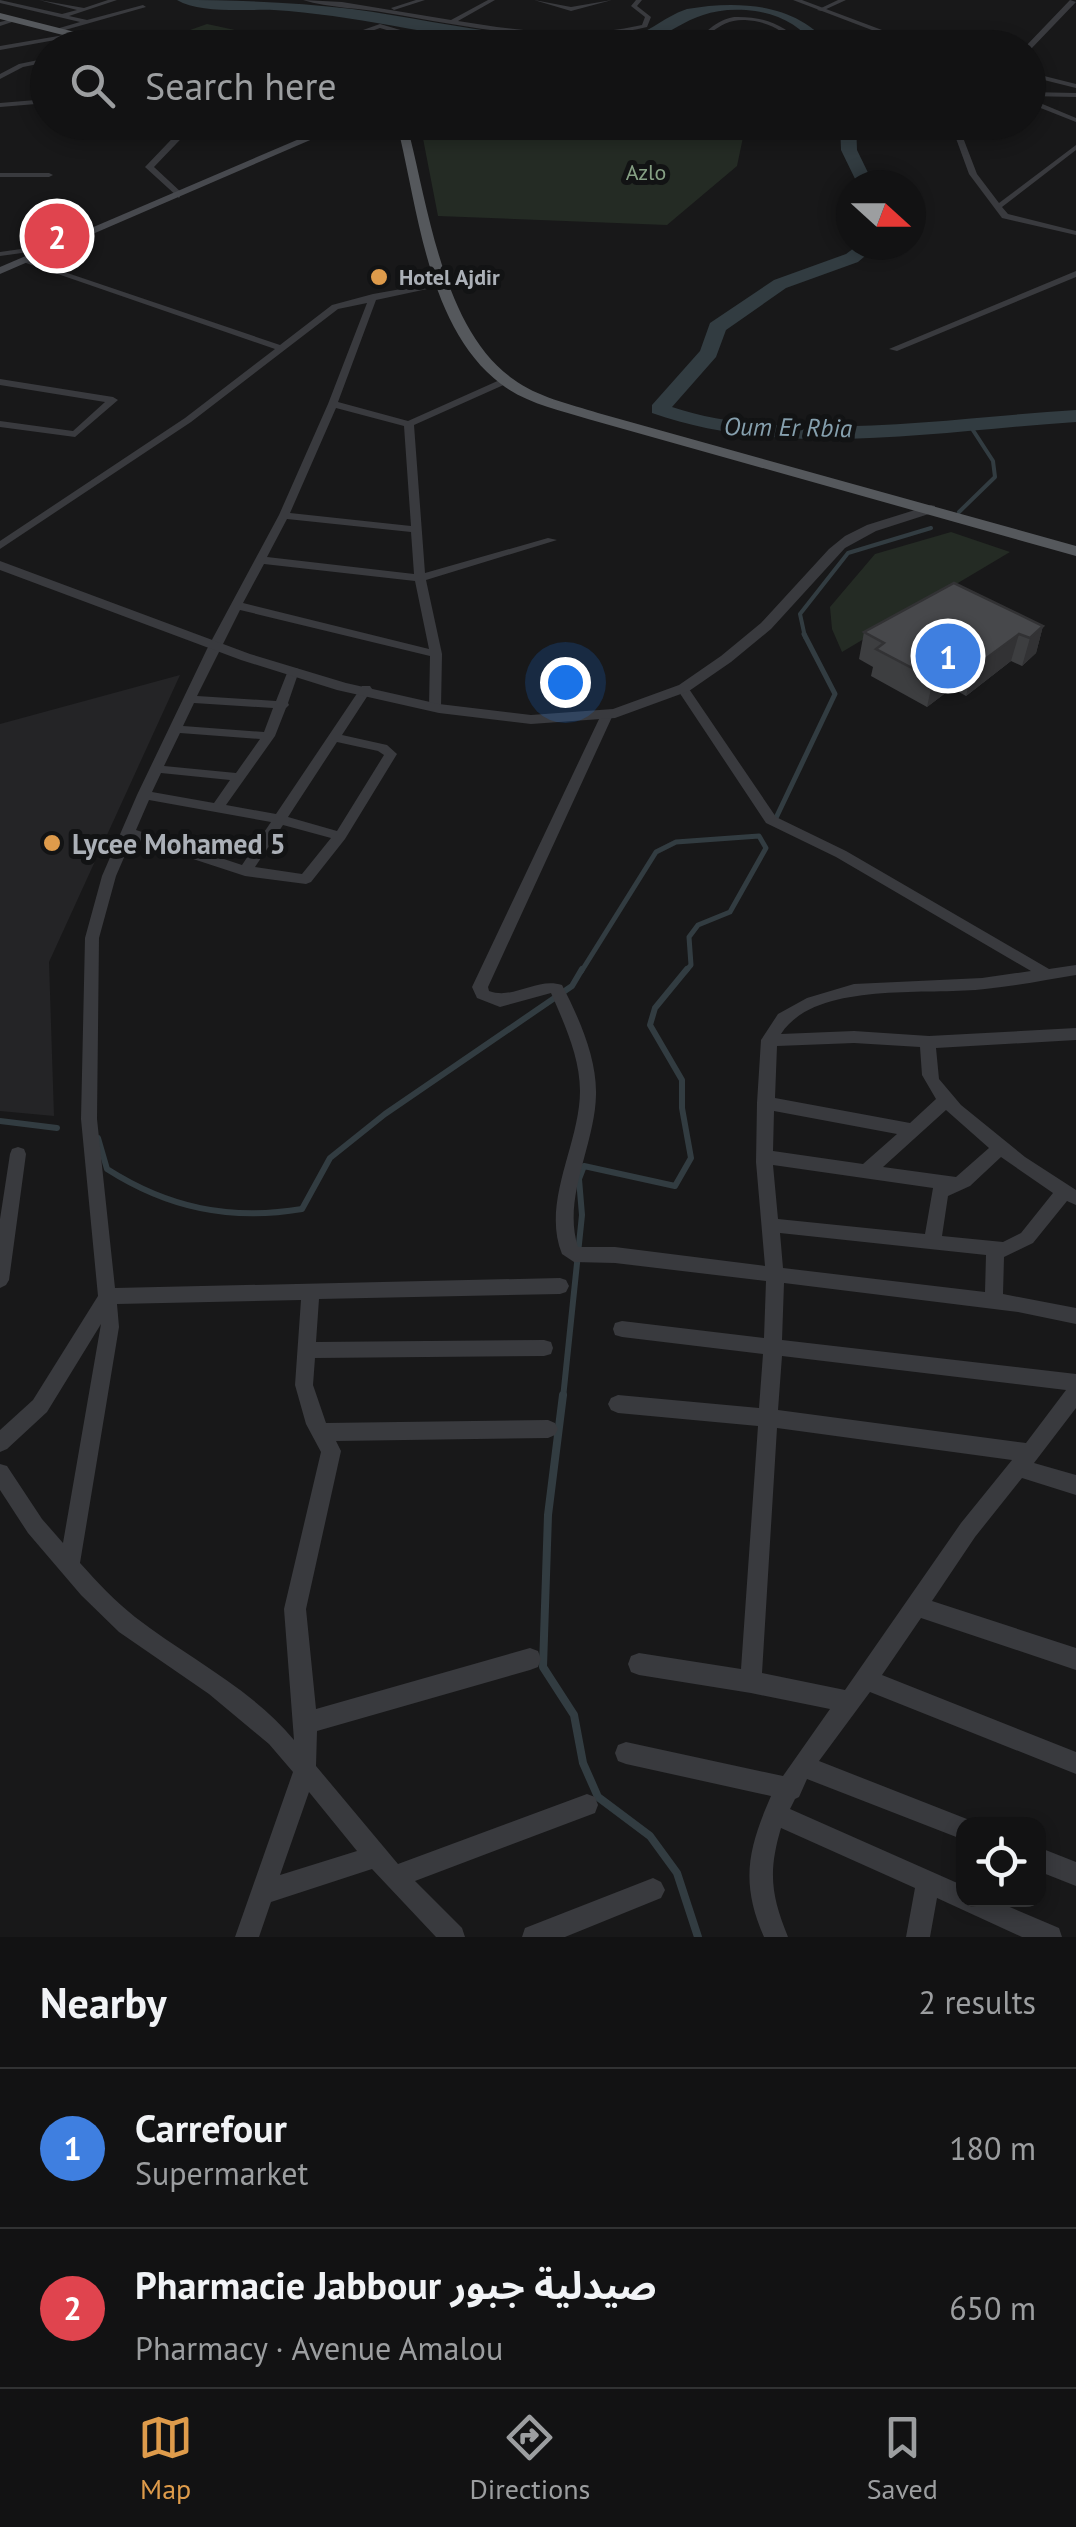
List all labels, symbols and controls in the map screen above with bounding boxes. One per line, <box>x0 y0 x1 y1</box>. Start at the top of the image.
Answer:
search box <box>30 30 1046 140</box>
icon: search <box>65 58 120 113</box>
text: Search here <box>145 61 337 110</box>
park label: Azlo <box>626 158 666 186</box>
north arrow <box>836 170 926 260</box>
pin: 2 <box>24 198 90 274</box>
place label: Hotel Ajdir <box>399 263 500 291</box>
marker: Hotel Ajdir <box>368 266 390 288</box>
water label: Oum Er Rbia <box>724 410 852 444</box>
pin: 1 <box>916 618 980 694</box>
your location <box>540 657 591 708</box>
place label: Lycee Mohamed 5 <box>72 825 286 862</box>
marker: Lycee Mohamed 5 <box>41 832 63 854</box>
map controls <box>956 1817 1046 1907</box>
button: locate <box>956 1817 1046 1907</box>
text: Nearby <box>40 1975 167 2030</box>
text: 2 results <box>918 1981 1036 2023</box>
text: Carrefour <box>135 2103 287 2152</box>
text: 1 <box>63 2127 82 2169</box>
text: 180 m <box>949 2127 1036 2169</box>
text: Supermarket <box>135 2152 308 2194</box>
text: Pharmacie Jabbour صيدلية جبور <box>135 2260 657 2309</box>
text: 2 <box>63 2287 82 2329</box>
text: 650 m <box>949 2287 1036 2329</box>
text: Pharmacy · Avenue Amalou <box>135 2327 503 2369</box>
tab: Map <box>138 2410 193 2507</box>
tab: Directions <box>469 2410 590 2507</box>
tab: Saved <box>867 2410 938 2507</box>

